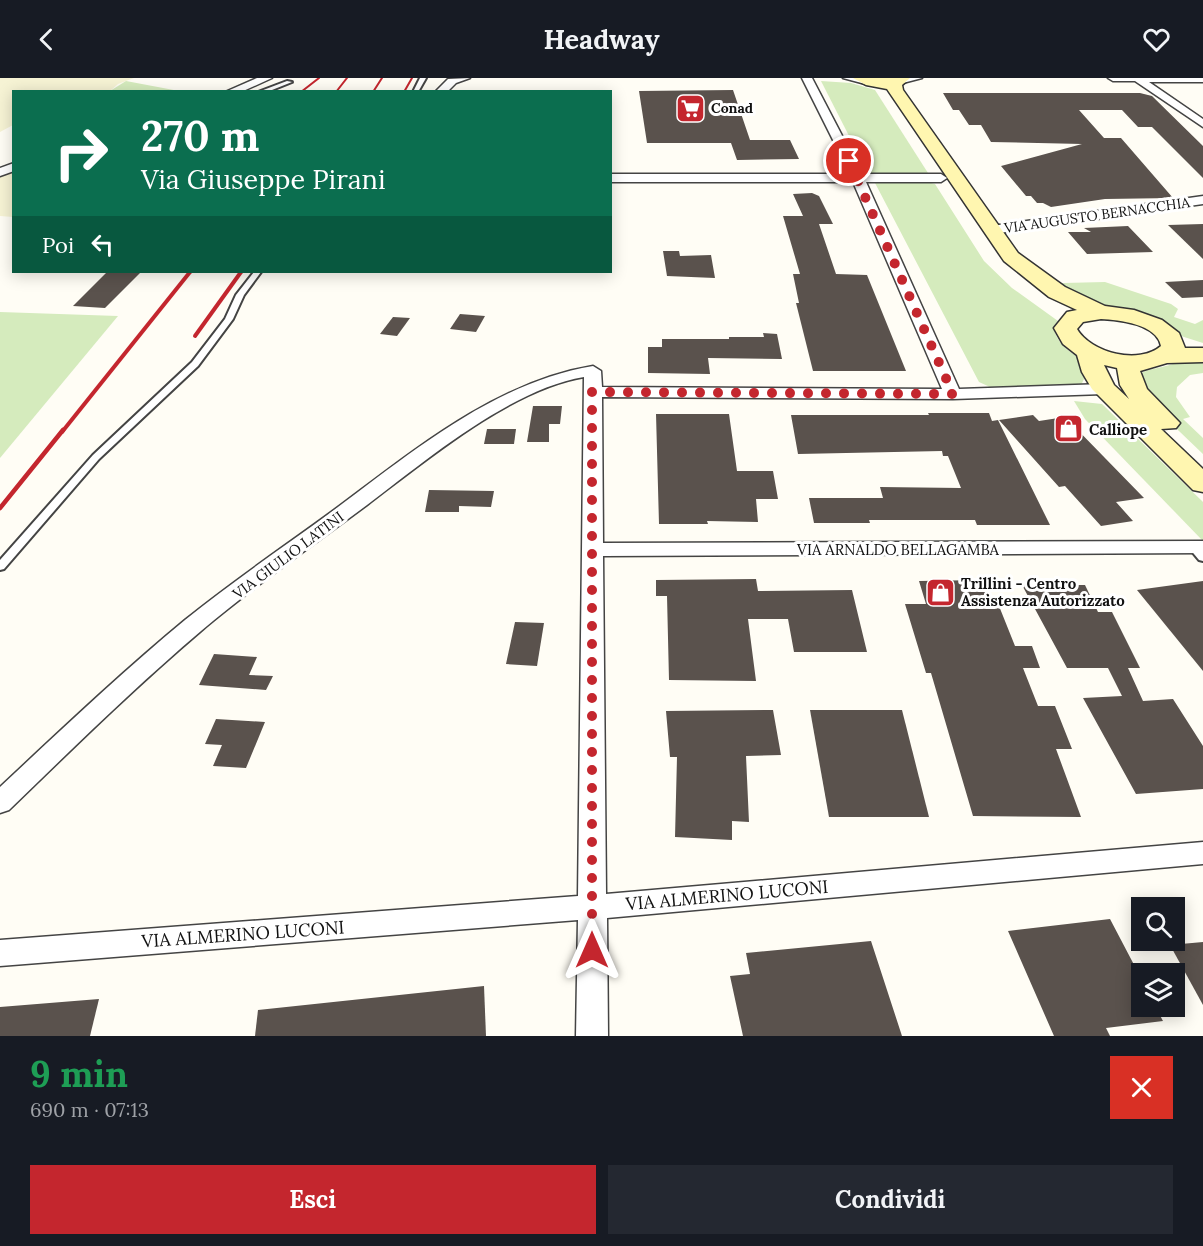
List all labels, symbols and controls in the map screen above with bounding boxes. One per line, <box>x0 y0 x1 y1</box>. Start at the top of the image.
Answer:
text: Headway <box>543 22 660 56</box>
icon: back <box>30 23 63 56</box>
icon: heart <box>1140 23 1173 56</box>
supermarket icon: Conad <box>674 92 706 124</box>
place label: Conad <box>711 99 753 117</box>
text: 270 m <box>141 109 259 163</box>
icon: right <box>42 114 120 192</box>
pin <box>823 135 874 186</box>
icon: arrive <box>832 144 865 177</box>
text: Via Giuseppe Pirani <box>141 162 386 196</box>
street label: VIA AUGUSTO BERNACCHIA <box>1002 193 1191 237</box>
icon: left <box>86 228 119 261</box>
text: Poi <box>42 231 74 259</box>
shop icon: Calliope <box>1052 413 1084 445</box>
place label: Calliope <box>1089 420 1147 439</box>
street label: VIA GIULIO LATINI <box>228 507 347 604</box>
street label: VIA ARNALDO BELLAGAMBA <box>796 540 999 559</box>
place label: Trillini - Centro Assistenza Autorizzato <box>961 574 1125 610</box>
shop icon: Trillini - Centro Assistenza Autorizzato <box>924 576 956 608</box>
street label: VIA ALMERINO LUCONI <box>624 875 829 915</box>
map controls <box>1131 897 1185 1017</box>
button: search <box>1131 897 1185 951</box>
street label: VIA ALMERINO LUCONI <box>140 915 345 953</box>
position arrow <box>560 918 624 982</box>
button: layers <box>1131 963 1185 1017</box>
text: 9 min <box>30 1051 128 1097</box>
button: close <box>1110 1056 1173 1119</box>
text: 690 m · 07:13 <box>30 1097 149 1122</box>
button: Esci <box>30 1165 596 1234</box>
button: Condividi <box>608 1165 1173 1234</box>

